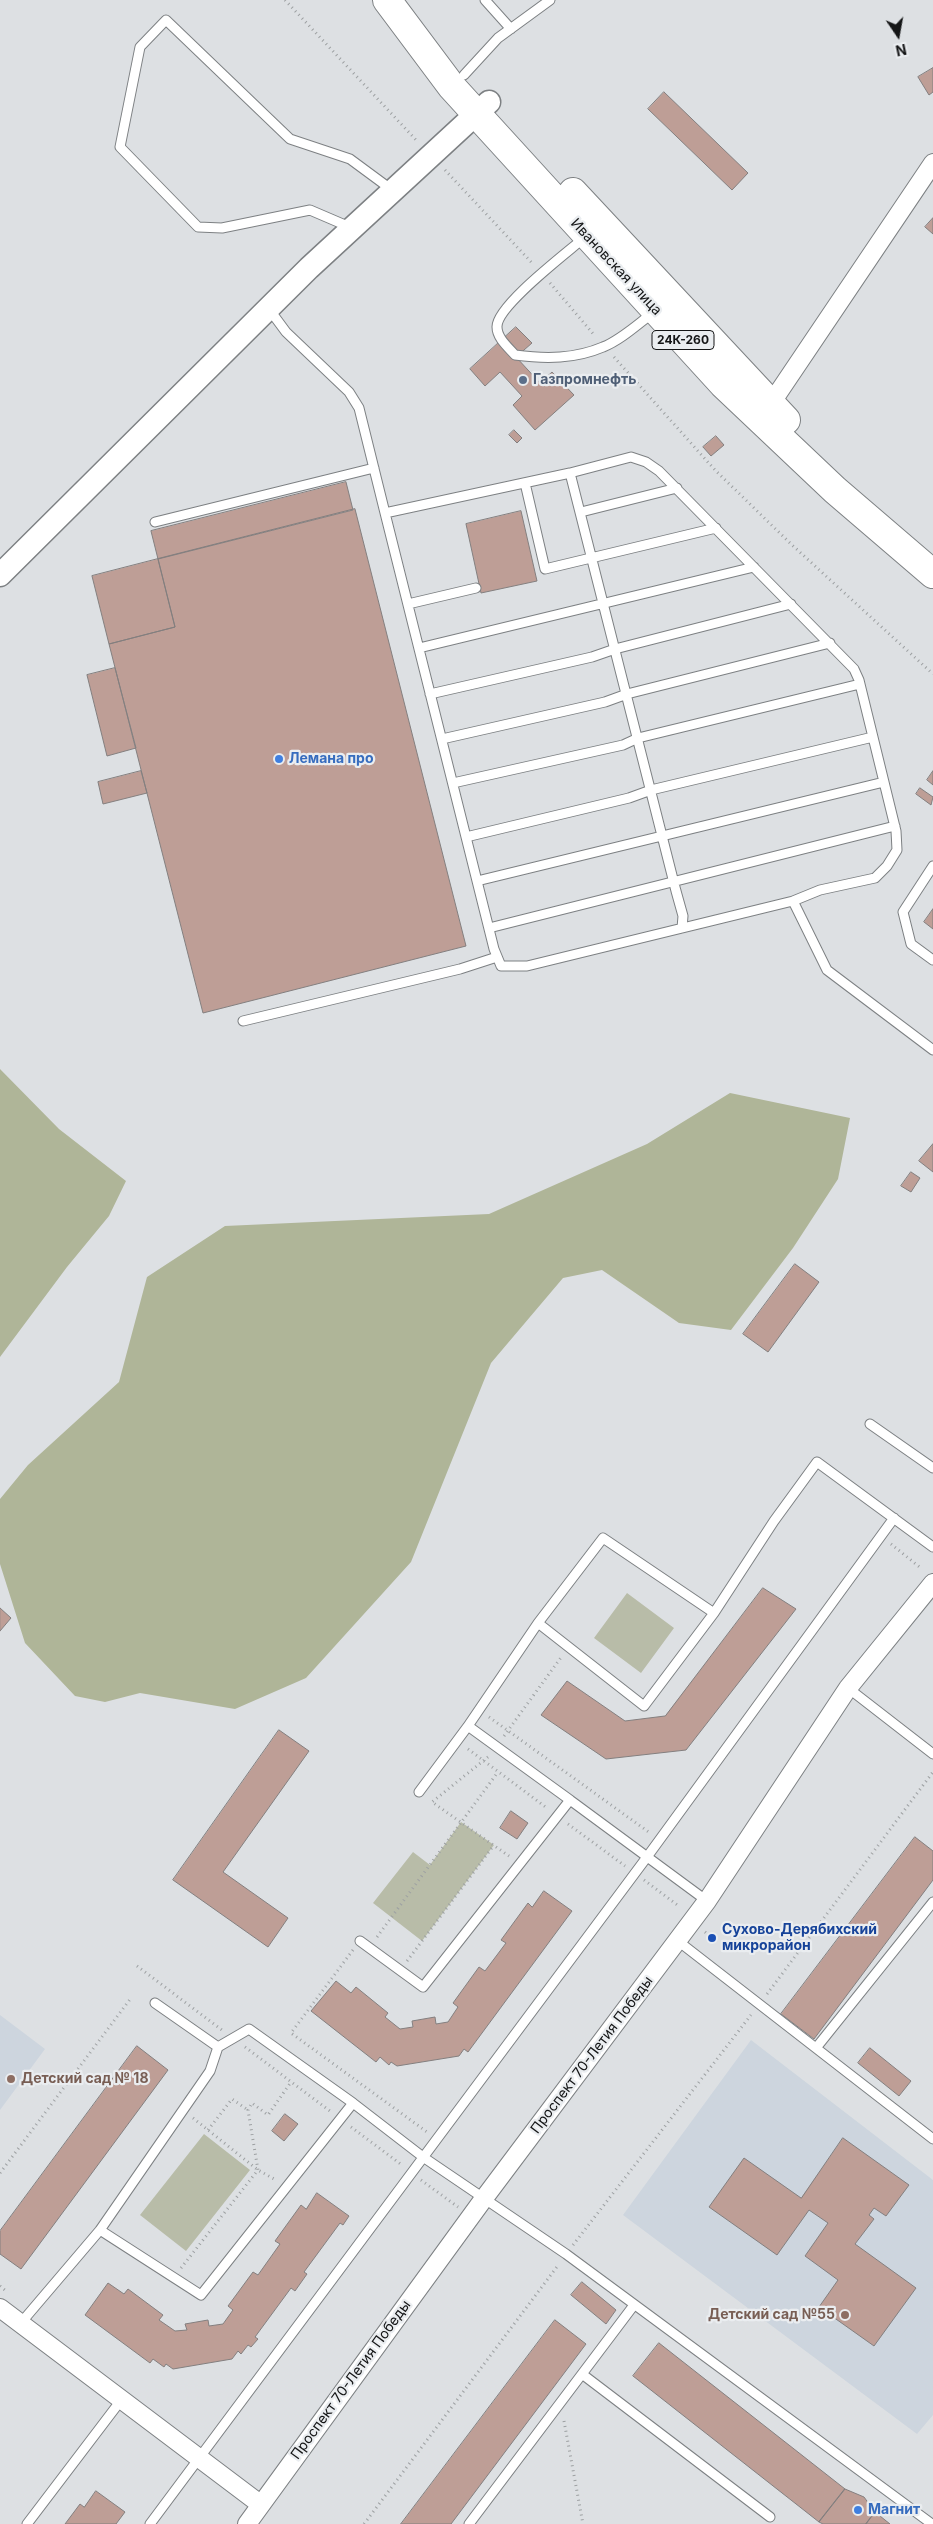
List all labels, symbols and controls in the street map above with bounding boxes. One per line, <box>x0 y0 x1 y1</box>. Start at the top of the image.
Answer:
north arrow <box>873 10 923 60</box>
text: N <box>894 41 908 60</box>
street label: Ивановская улица <box>567 215 665 319</box>
road number: 24К-260 <box>652 330 714 350</box>
place label: Газпромнефть <box>533 372 636 388</box>
marker: Газпромнефть <box>517 374 529 386</box>
place label: Лемана про <box>289 751 373 767</box>
marker: Лемана про <box>273 753 285 765</box>
place label: Сухово-Дерябихский микрорайон <box>722 1922 877 1954</box>
marker: Сухово-Дерябихский микрорайон <box>706 1932 718 1944</box>
street label: Проспект 70-Летия Победы <box>527 1973 657 2137</box>
place label: Детский сад № 18 <box>21 2071 149 2087</box>
marker: Детский сад № 18 <box>5 2073 17 2085</box>
street label: Проспект 70-Летия Победы <box>288 2297 414 2463</box>
place label: Детский сад №55 <box>708 2307 835 2323</box>
marker: Детский сад №55 <box>839 2309 851 2321</box>
place label: Магнит <box>868 2502 920 2518</box>
marker: Магнит <box>852 2504 864 2516</box>

